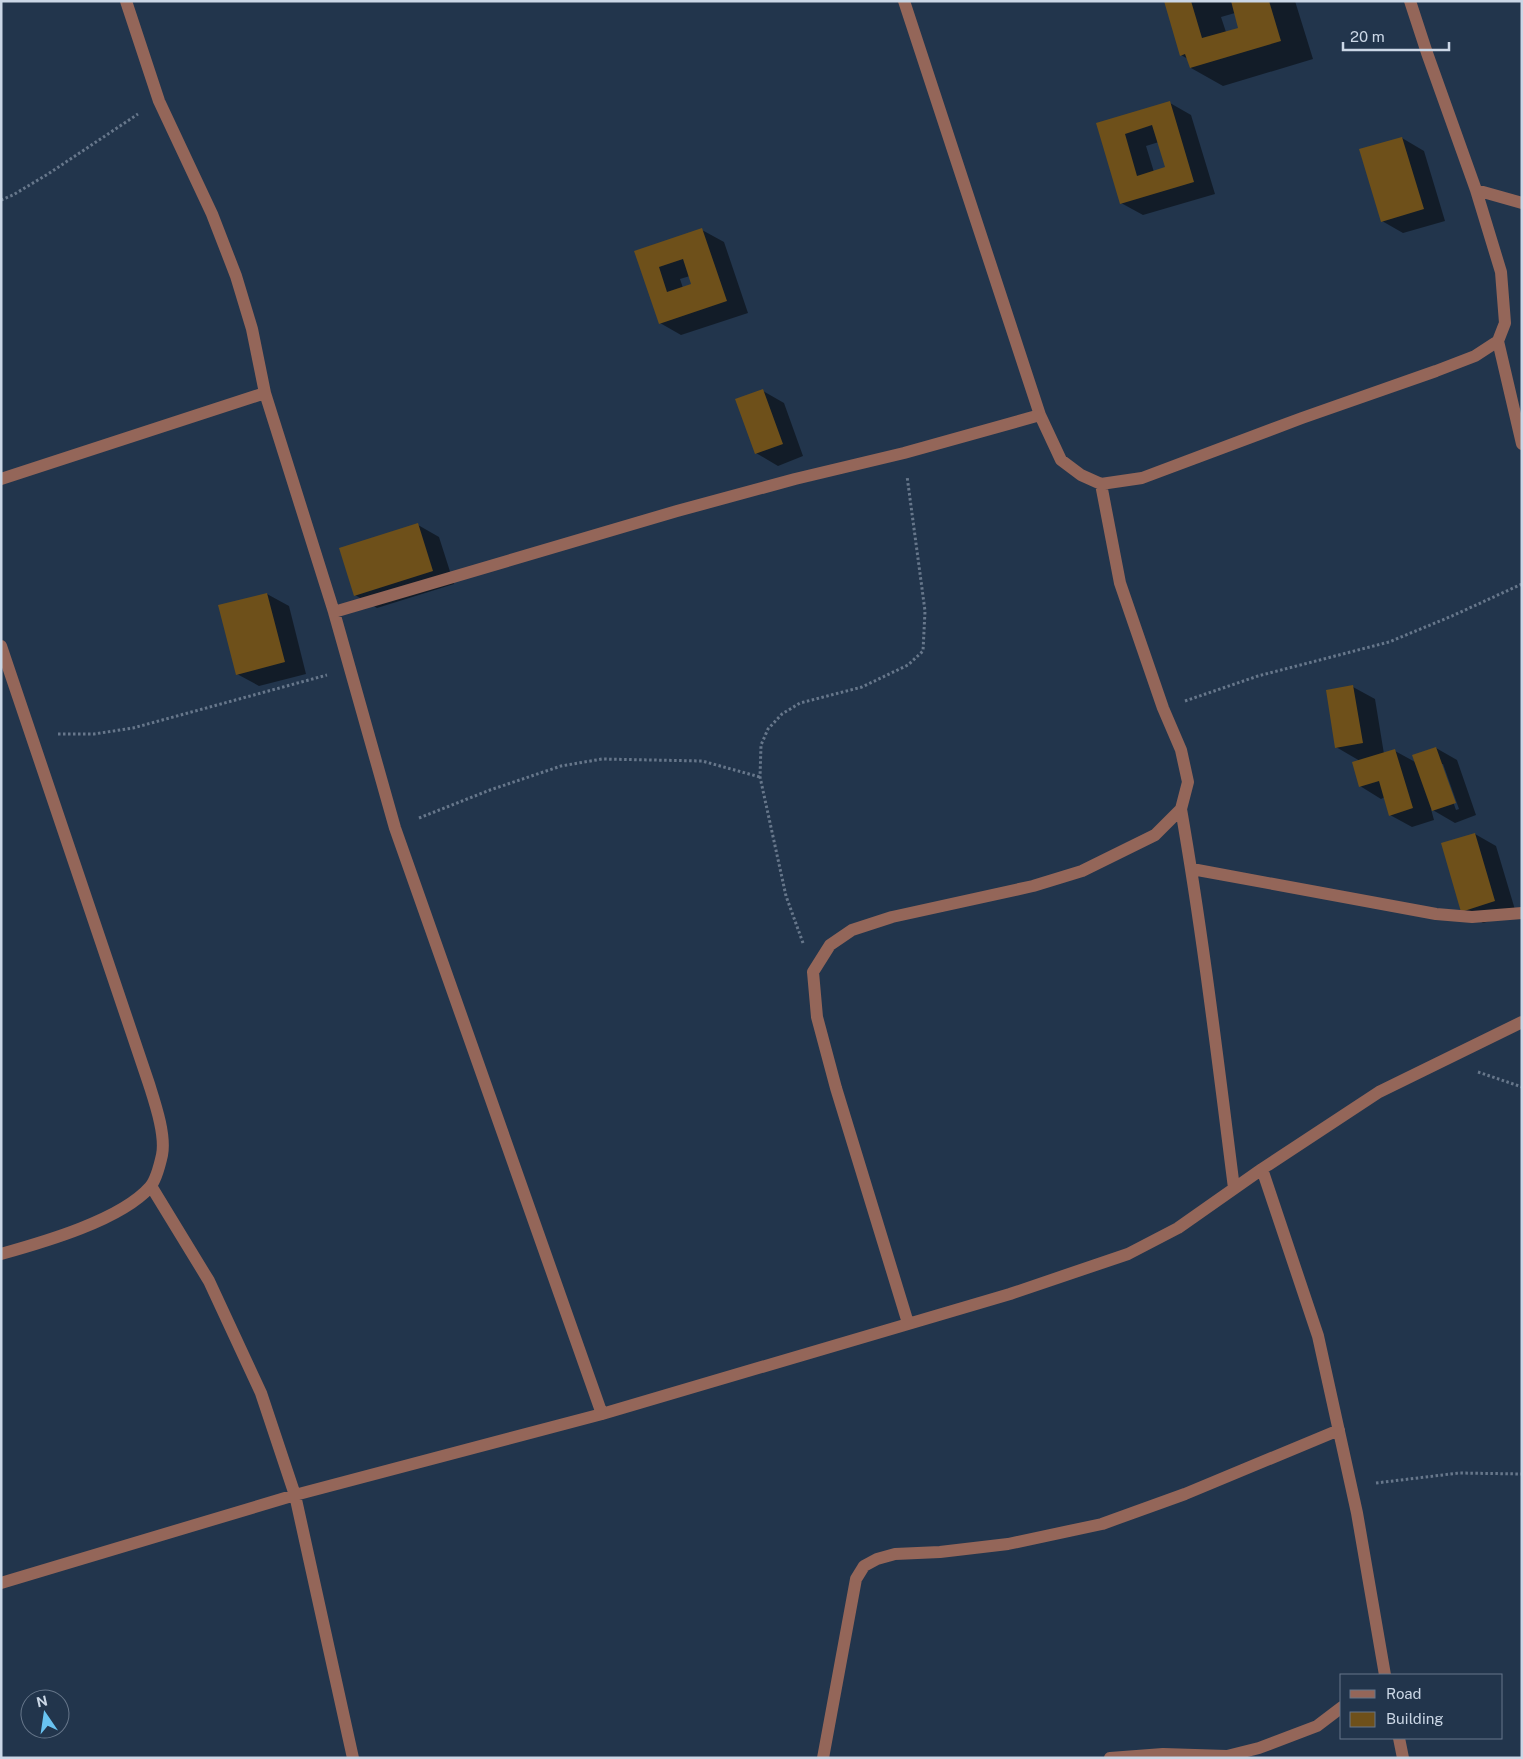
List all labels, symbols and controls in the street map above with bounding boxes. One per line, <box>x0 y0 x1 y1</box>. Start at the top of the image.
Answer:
scale bar <box>1343 20 1449 52</box>
text: 20 m <box>1350 28 1385 45</box>
legend <box>1340 1674 1503 1739</box>
text: Road <box>1386 1685 1422 1702</box>
north arrow <box>20 1689 70 1739</box>
text: N <box>35 1692 49 1710</box>
text: Building <box>1386 1710 1444 1727</box>

